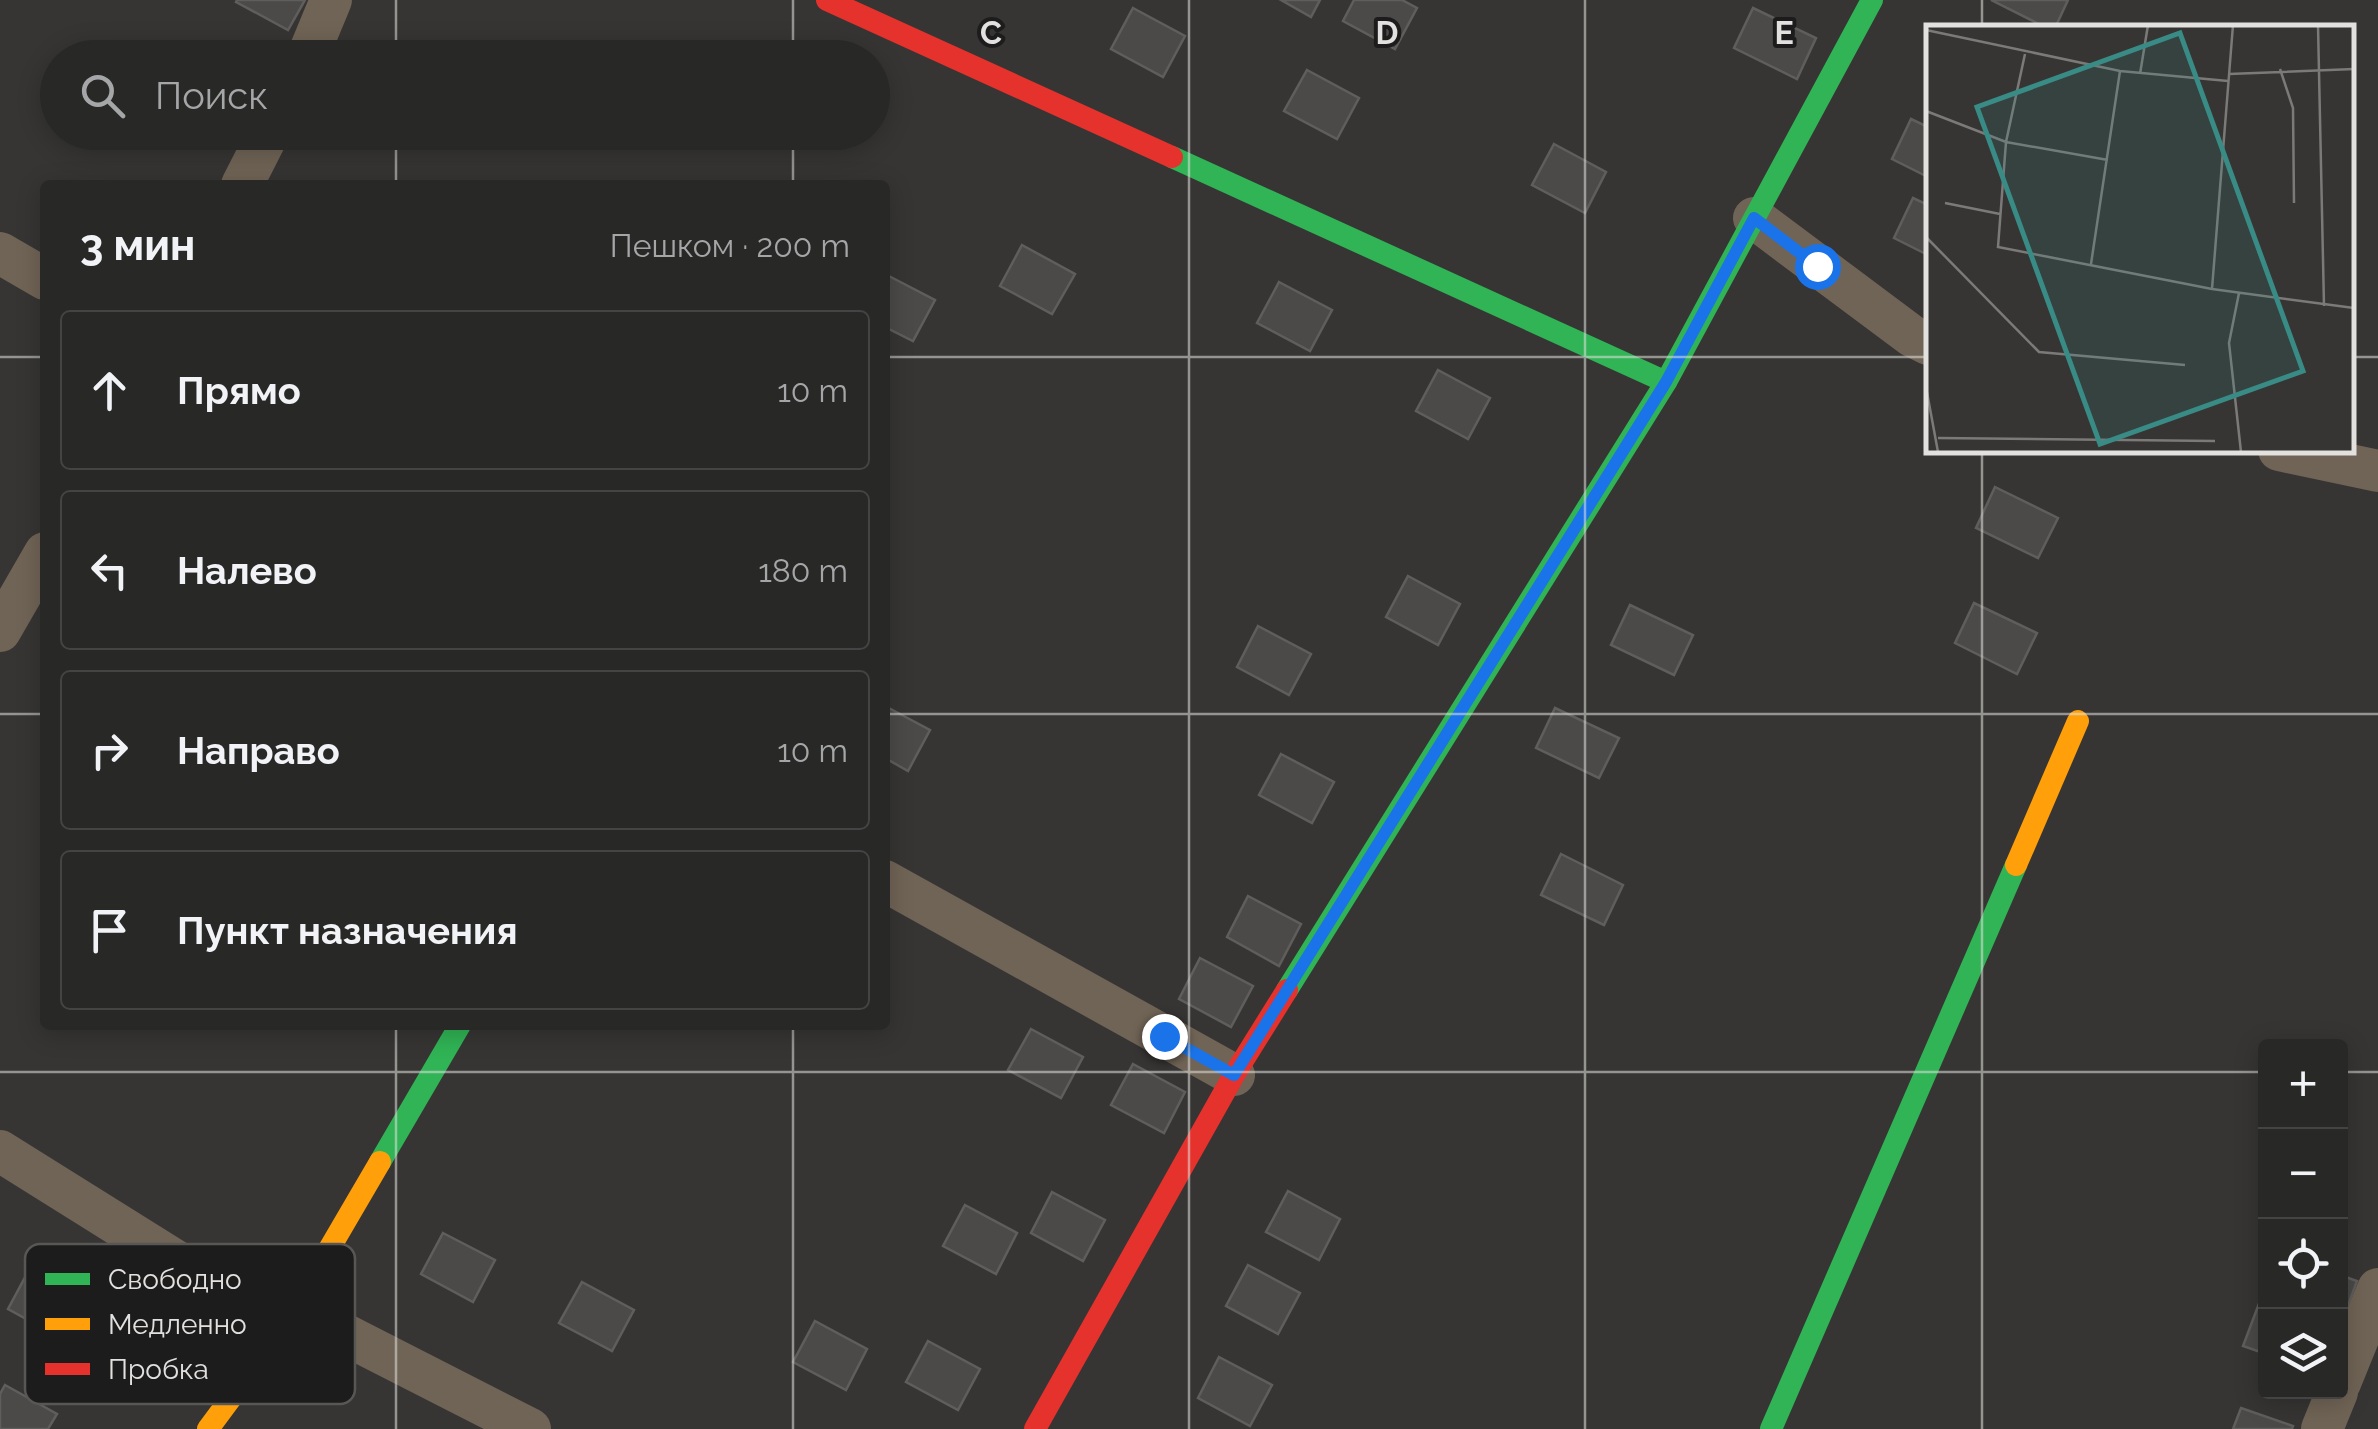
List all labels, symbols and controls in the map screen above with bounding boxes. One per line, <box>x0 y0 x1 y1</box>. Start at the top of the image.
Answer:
text: C <box>980 14 1002 51</box>
text: D <box>1376 14 1398 51</box>
text: E <box>1774 14 1794 51</box>
inset map <box>1926 25 2353 452</box>
search box <box>40 40 890 150</box>
icon: search <box>75 68 130 123</box>
text: Поиск <box>155 73 268 118</box>
text: 3 мин <box>80 221 195 270</box>
text: Пешком · 200 m <box>610 227 850 264</box>
route start <box>1795 244 1841 290</box>
icon: ahead <box>82 363 137 418</box>
text: Прямо <box>177 368 301 413</box>
text: 10 m <box>777 372 848 409</box>
icon: left <box>82 543 137 598</box>
text: Налево <box>177 548 317 593</box>
text: 180 m <box>758 552 848 589</box>
icon: right <box>82 723 137 778</box>
text: Направо <box>177 728 340 773</box>
text: 10 m <box>777 732 848 769</box>
icon: arrive <box>82 903 137 958</box>
text: Пункт назначения <box>177 908 518 953</box>
route end <box>1142 1014 1188 1060</box>
map controls <box>2258 1039 2348 1399</box>
button: + <box>2258 1039 2348 1129</box>
button: − <box>2258 1129 2348 1219</box>
button: locate <box>2258 1219 2348 1309</box>
legend <box>25 1244 355 1404</box>
text: Свободно <box>108 1263 242 1296</box>
text: Медленно <box>108 1308 247 1341</box>
button: layers <box>2258 1309 2348 1399</box>
text: Пробка <box>108 1353 209 1386</box>

